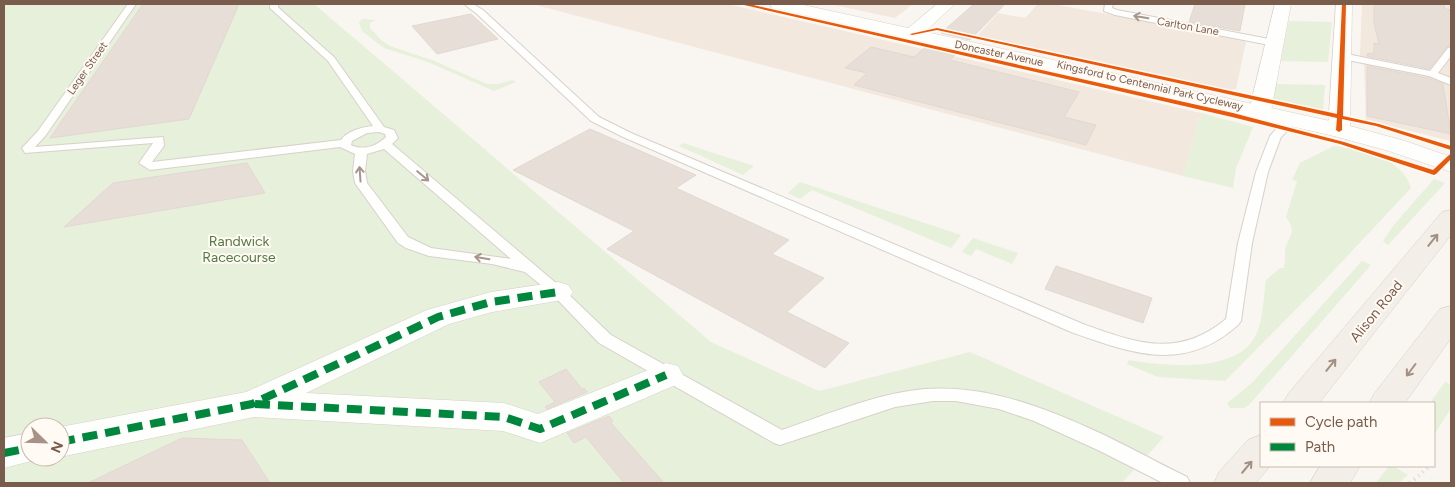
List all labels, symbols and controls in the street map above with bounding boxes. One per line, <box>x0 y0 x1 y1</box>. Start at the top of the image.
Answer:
one-way arrow <box>1133 12 1149 22</box>
street label: Carlton Lane <box>1156 15 1220 38</box>
street label: Doncaster Avenue <box>953 38 1045 69</box>
street label: Leger Street <box>64 39 110 97</box>
street label: Kingsford to Centennial Park Cycleway <box>1056 58 1244 113</box>
one-way arrow <box>356 167 365 183</box>
one-way arrow <box>416 170 429 182</box>
park label: Randwick Racecourse <box>202 233 276 266</box>
one-way arrow <box>1428 233 1439 246</box>
one-way arrow <box>475 253 491 263</box>
street label: Alison Road <box>1347 277 1406 345</box>
one-way arrow <box>1325 359 1336 372</box>
one-way arrow <box>1406 363 1417 376</box>
legend <box>1260 402 1435 467</box>
text: Cycle path <box>1305 413 1377 431</box>
north arrow <box>20 417 70 467</box>
text: Path <box>1305 438 1335 456</box>
text: N <box>47 439 66 455</box>
one-way arrow <box>1242 461 1253 474</box>

